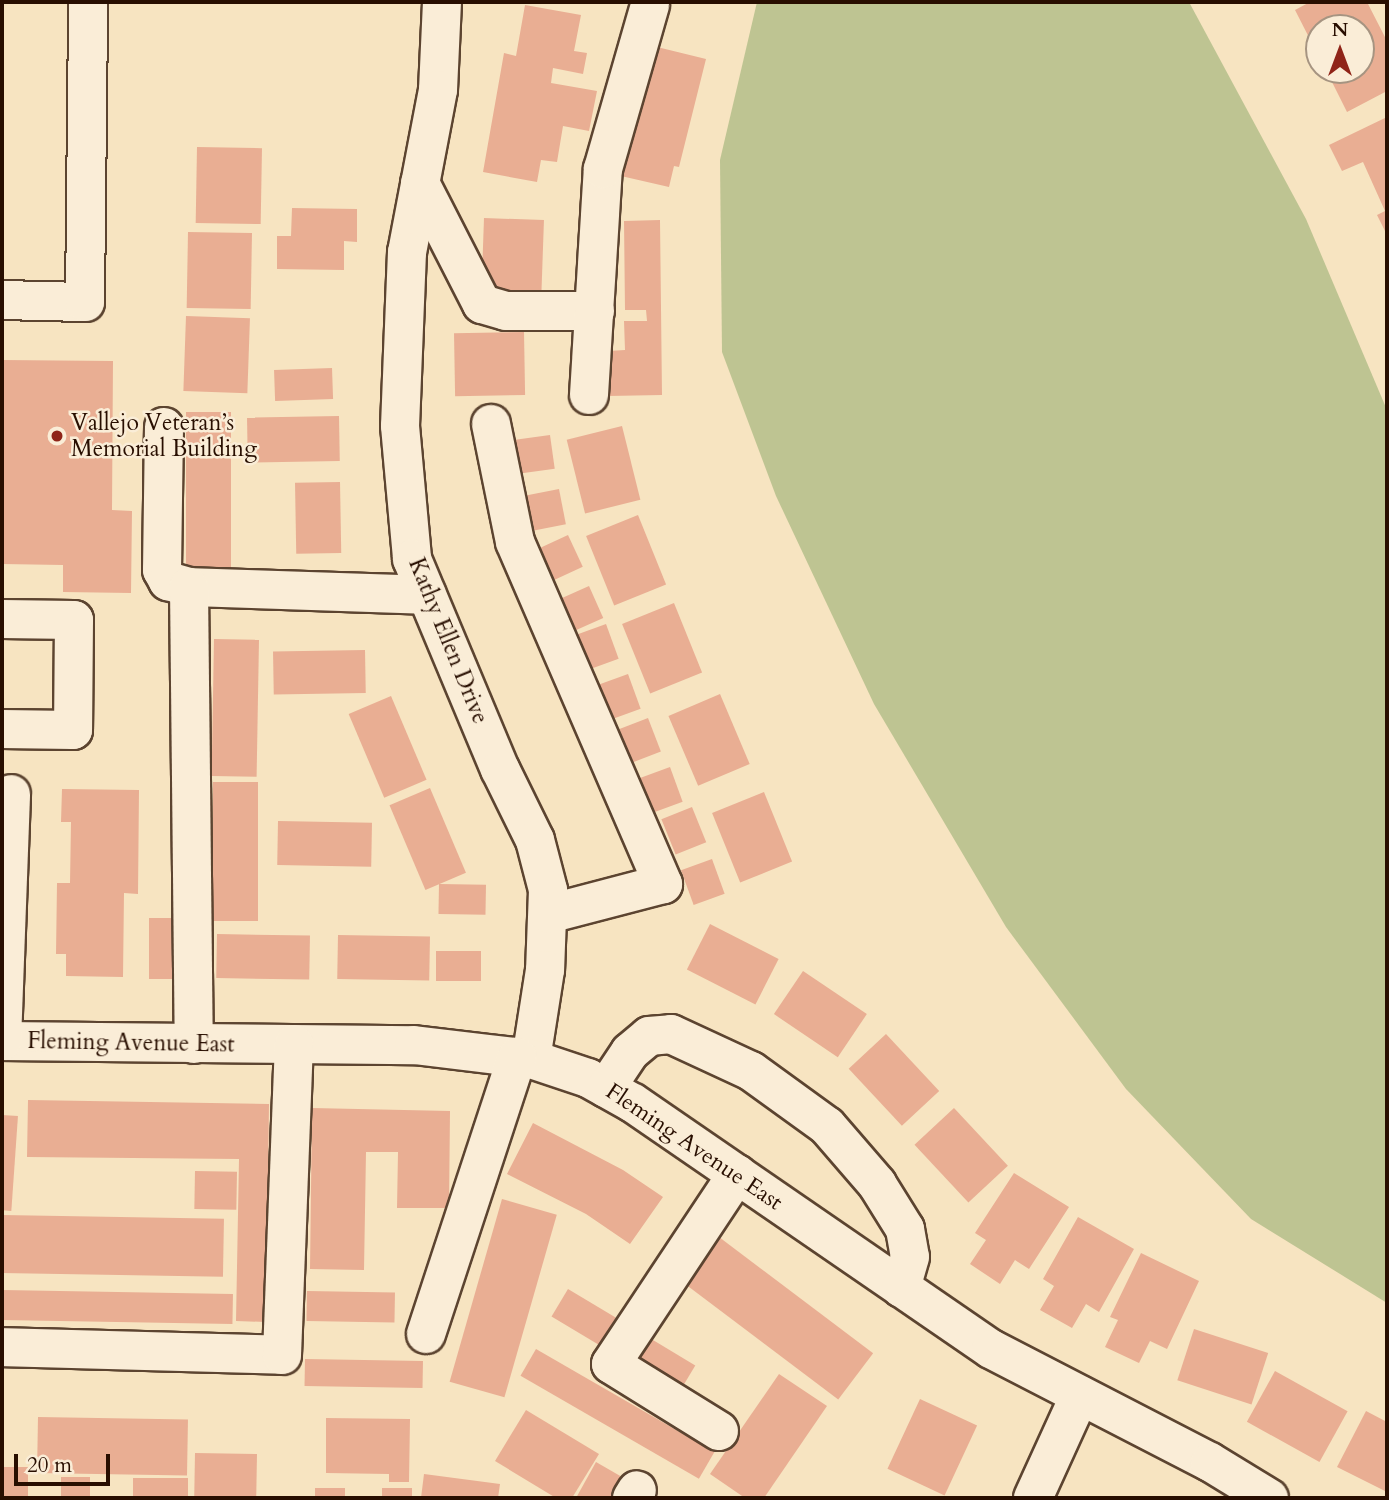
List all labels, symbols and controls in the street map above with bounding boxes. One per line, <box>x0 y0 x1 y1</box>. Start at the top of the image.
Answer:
north arrow <box>1305 14 1375 84</box>
text: N <box>1332 17 1348 43</box>
place label: Vallejo Veteran’s Memorial Building <box>71 409 257 463</box>
marker: Vallejo Veteran’s Memorial Building <box>49 428 65 444</box>
street label: Kathy Ellen Drive <box>402 554 494 728</box>
street label: Fleming Avenue East <box>27 1027 235 1059</box>
street label: Fleming Avenue East <box>600 1078 788 1216</box>
scale bar <box>18 1440 114 1484</box>
text: 20 m <box>27 1451 72 1480</box>

